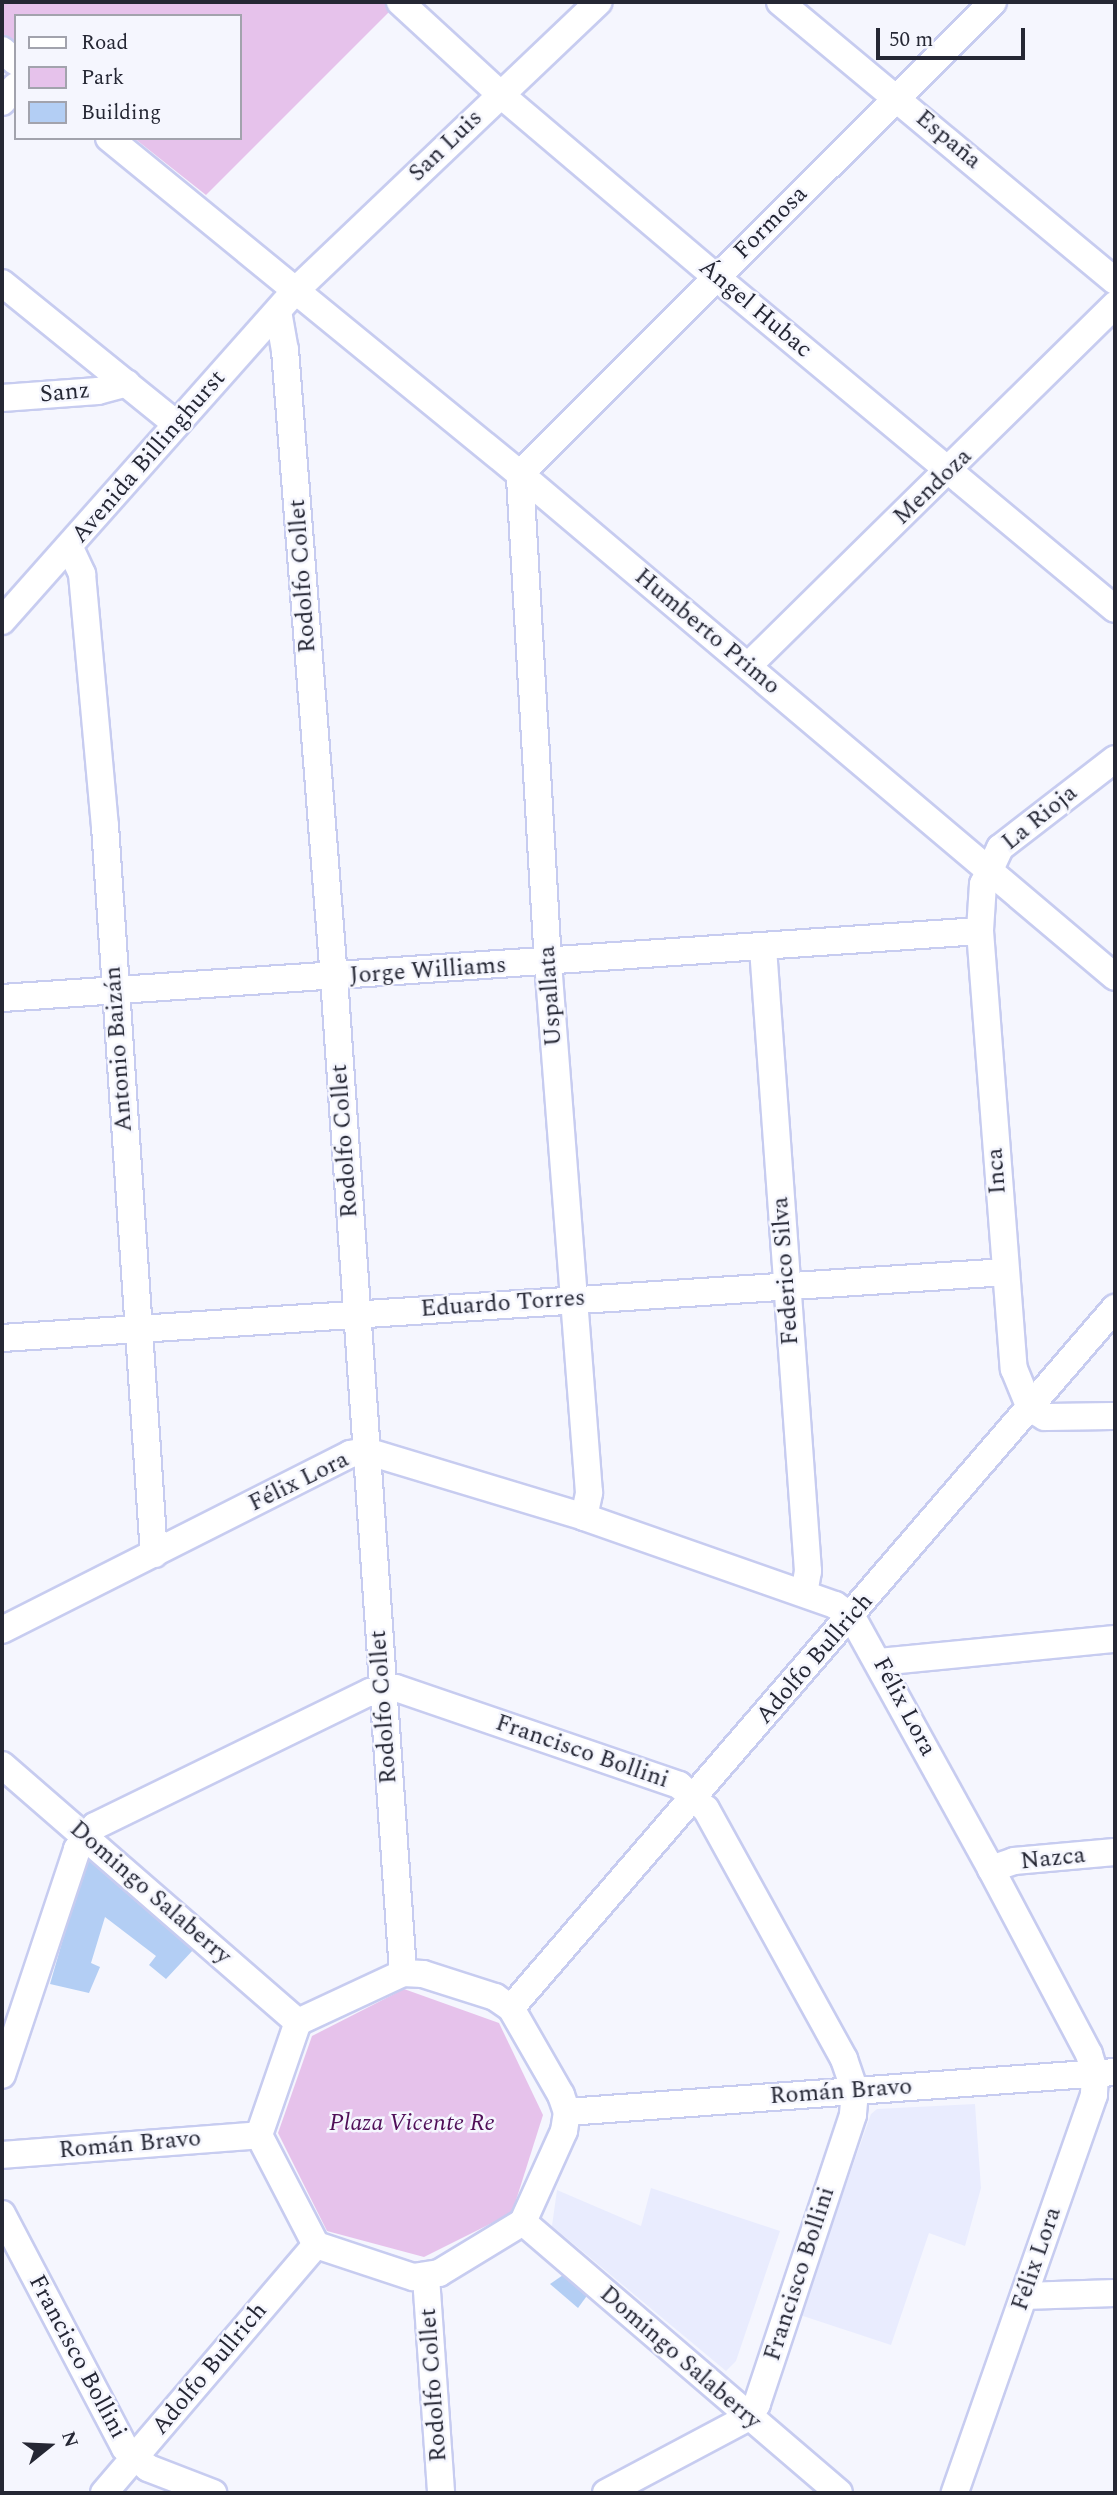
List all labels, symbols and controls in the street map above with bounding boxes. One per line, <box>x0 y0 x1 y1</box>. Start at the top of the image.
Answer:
legend <box>14 14 242 140</box>
scale bar <box>879 14 1028 58</box>
text: 50 m <box>889 24 933 56</box>
text: Road <box>81 27 128 59</box>
text: Park <box>81 62 124 94</box>
text: Building <box>81 97 161 129</box>
street label: San Luis <box>403 104 489 188</box>
street label: España <box>909 104 987 176</box>
street label: Formosa <box>728 180 814 266</box>
street label: Ángel Hubac <box>692 253 818 365</box>
street label: Avenida Billinghurst <box>66 365 232 549</box>
street label: Sanz <box>39 376 91 410</box>
street label: Mendoza <box>888 443 978 531</box>
street label: Rodolfo Collet <box>283 498 323 654</box>
street label: Humberto Primo <box>628 563 786 701</box>
street label: La Rioja <box>997 779 1083 857</box>
street label: Uspallata <box>533 945 569 1047</box>
street label: Jorge Williams <box>349 951 507 991</box>
street label: Antonio Baizán <box>99 965 139 1133</box>
street label: Rodolfo Collet <box>325 1063 365 1219</box>
street label: Inca <box>981 1147 1013 1195</box>
street label: Federico Silva <box>766 1196 806 1346</box>
street label: Eduardo Torres <box>420 1284 586 1324</box>
street label: Félix Lora <box>244 1445 354 1519</box>
street label: Adolfo Bullrich <box>750 1588 880 1730</box>
street label: Rodolfo Collet <box>364 1629 404 1785</box>
street label: Félix Lora <box>866 1653 942 1761</box>
street label: Francisco Bollini <box>492 1709 672 1795</box>
street label: Domingo Salaberry <box>63 1815 237 1971</box>
street label: Nazca <box>1019 1841 1087 1877</box>
street label: Román Bravo <box>769 2073 913 2111</box>
park label: Plaza Vicente Re <box>329 2110 495 2138</box>
street label: Román Bravo <box>58 2124 202 2166</box>
street label: Francisco Bollini <box>758 2183 842 2365</box>
street label: Félix Lora <box>1006 2203 1068 2315</box>
street label: Francisco Bollini <box>22 2270 132 2444</box>
street label: Domingo Salaberry <box>593 2280 767 2436</box>
street label: Adolfo Bullrich <box>146 2297 274 2441</box>
street label: Rodolfo Collet <box>414 2307 454 2463</box>
north arrow <box>14 2411 84 2481</box>
text: N <box>53 2427 86 2451</box>

